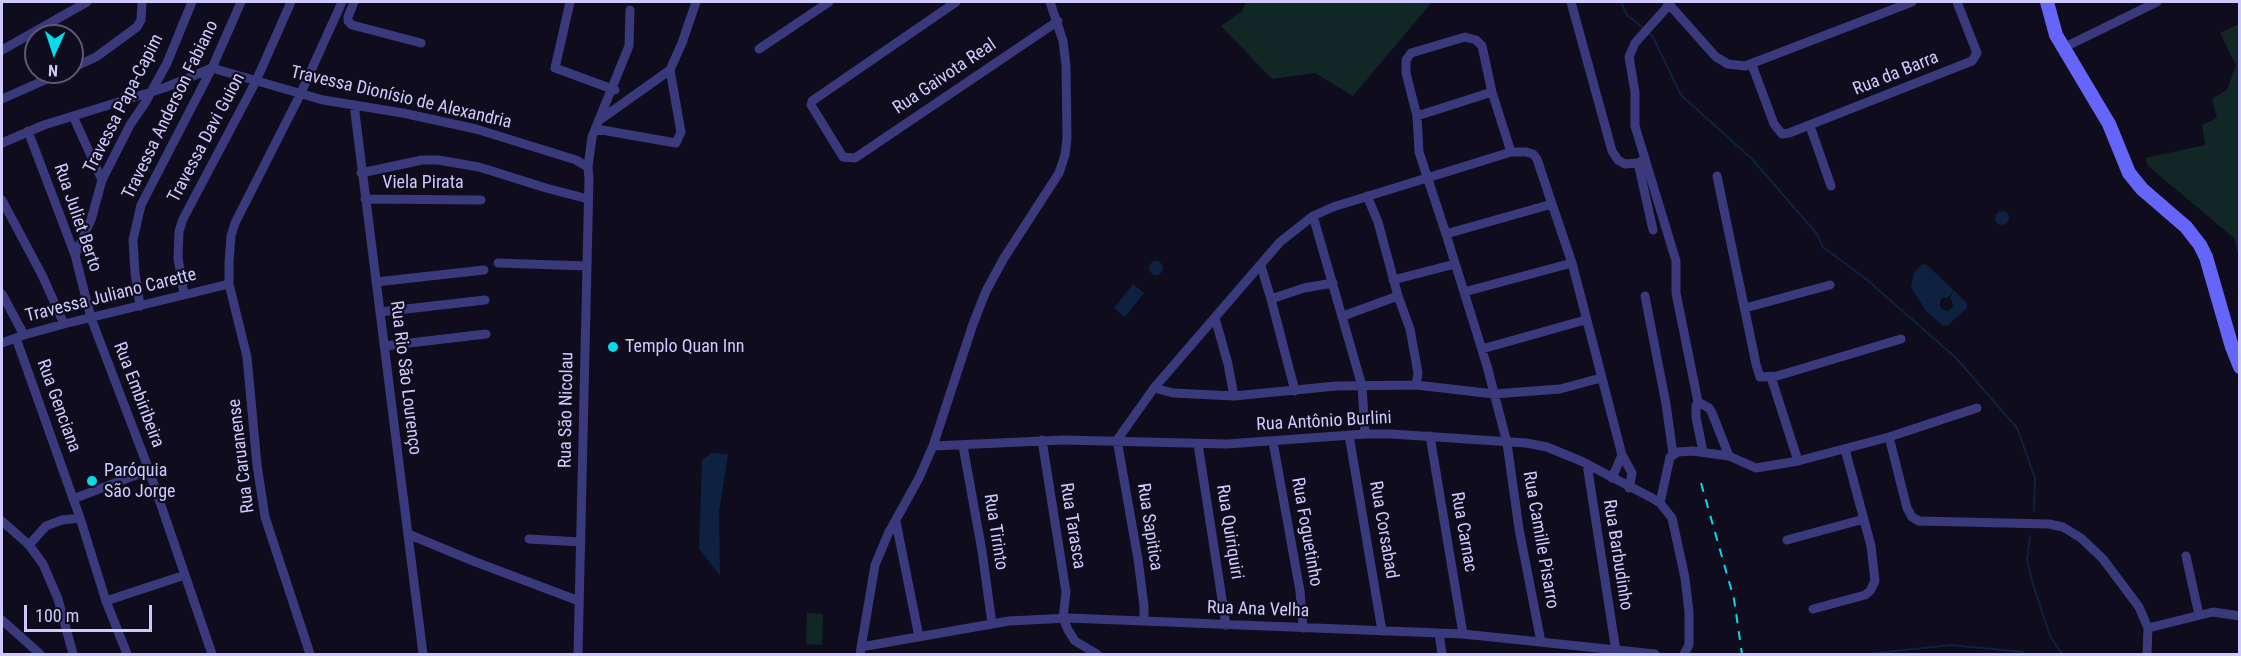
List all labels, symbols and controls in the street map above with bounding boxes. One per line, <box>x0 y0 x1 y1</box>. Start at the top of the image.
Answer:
street label: Travessa Anderson Fabiano <box>118 17 224 203</box>
north arrow <box>24 24 84 84</box>
street label: Travessa Papa-Capim <box>80 31 168 177</box>
street label: Rua Gaivota Real <box>889 35 1001 119</box>
street label: Rua da Barra <box>1850 47 1942 101</box>
text: N <box>48 61 59 80</box>
street label: Travessa Dionísio de Alexandria <box>288 62 514 134</box>
street label: Travessa Davi Guion <box>164 70 250 206</box>
street label: Rua Juliet Berto <box>48 161 106 275</box>
street label: Viela Pirata <box>382 172 464 194</box>
street label: Travessa Juliano Carette <box>23 264 199 328</box>
street label: Rua Rio São Lourenço <box>385 300 425 456</box>
place label: Templo Quan Inn <box>625 336 745 358</box>
street label: Rua Embiribeira <box>108 339 168 451</box>
marker: Templo Quan Inn <box>606 340 620 354</box>
street label: Rua São Nicolau <box>555 352 579 468</box>
street label: Rua Genciana <box>31 357 85 455</box>
street label: Rua Caruanense <box>224 398 260 514</box>
street label: Rua Antônio Burlini <box>1256 408 1392 436</box>
place label: Paróquia São Jorge <box>104 460 175 502</box>
street label: Rua Camille Pisarro <box>1517 470 1563 610</box>
marker: Paróquia São Jorge <box>85 474 99 488</box>
street label: Rua Foguetinho <box>1286 476 1326 588</box>
street label: Rua Corsabad <box>1364 479 1402 581</box>
street label: Rua Tarasca <box>1055 481 1089 571</box>
street label: Rua Sapitica <box>1131 482 1167 572</box>
street label: Rua Quiriquiri <box>1211 483 1247 581</box>
street label: Rua Carnac <box>1445 490 1481 574</box>
street label: Rua Tirinto <box>978 492 1012 572</box>
street label: Rua Barbudinho <box>1598 498 1636 612</box>
scale bar <box>27 593 154 631</box>
street label: Rua Ana Velha <box>1206 597 1310 623</box>
text: 100 m <box>35 605 79 626</box>

